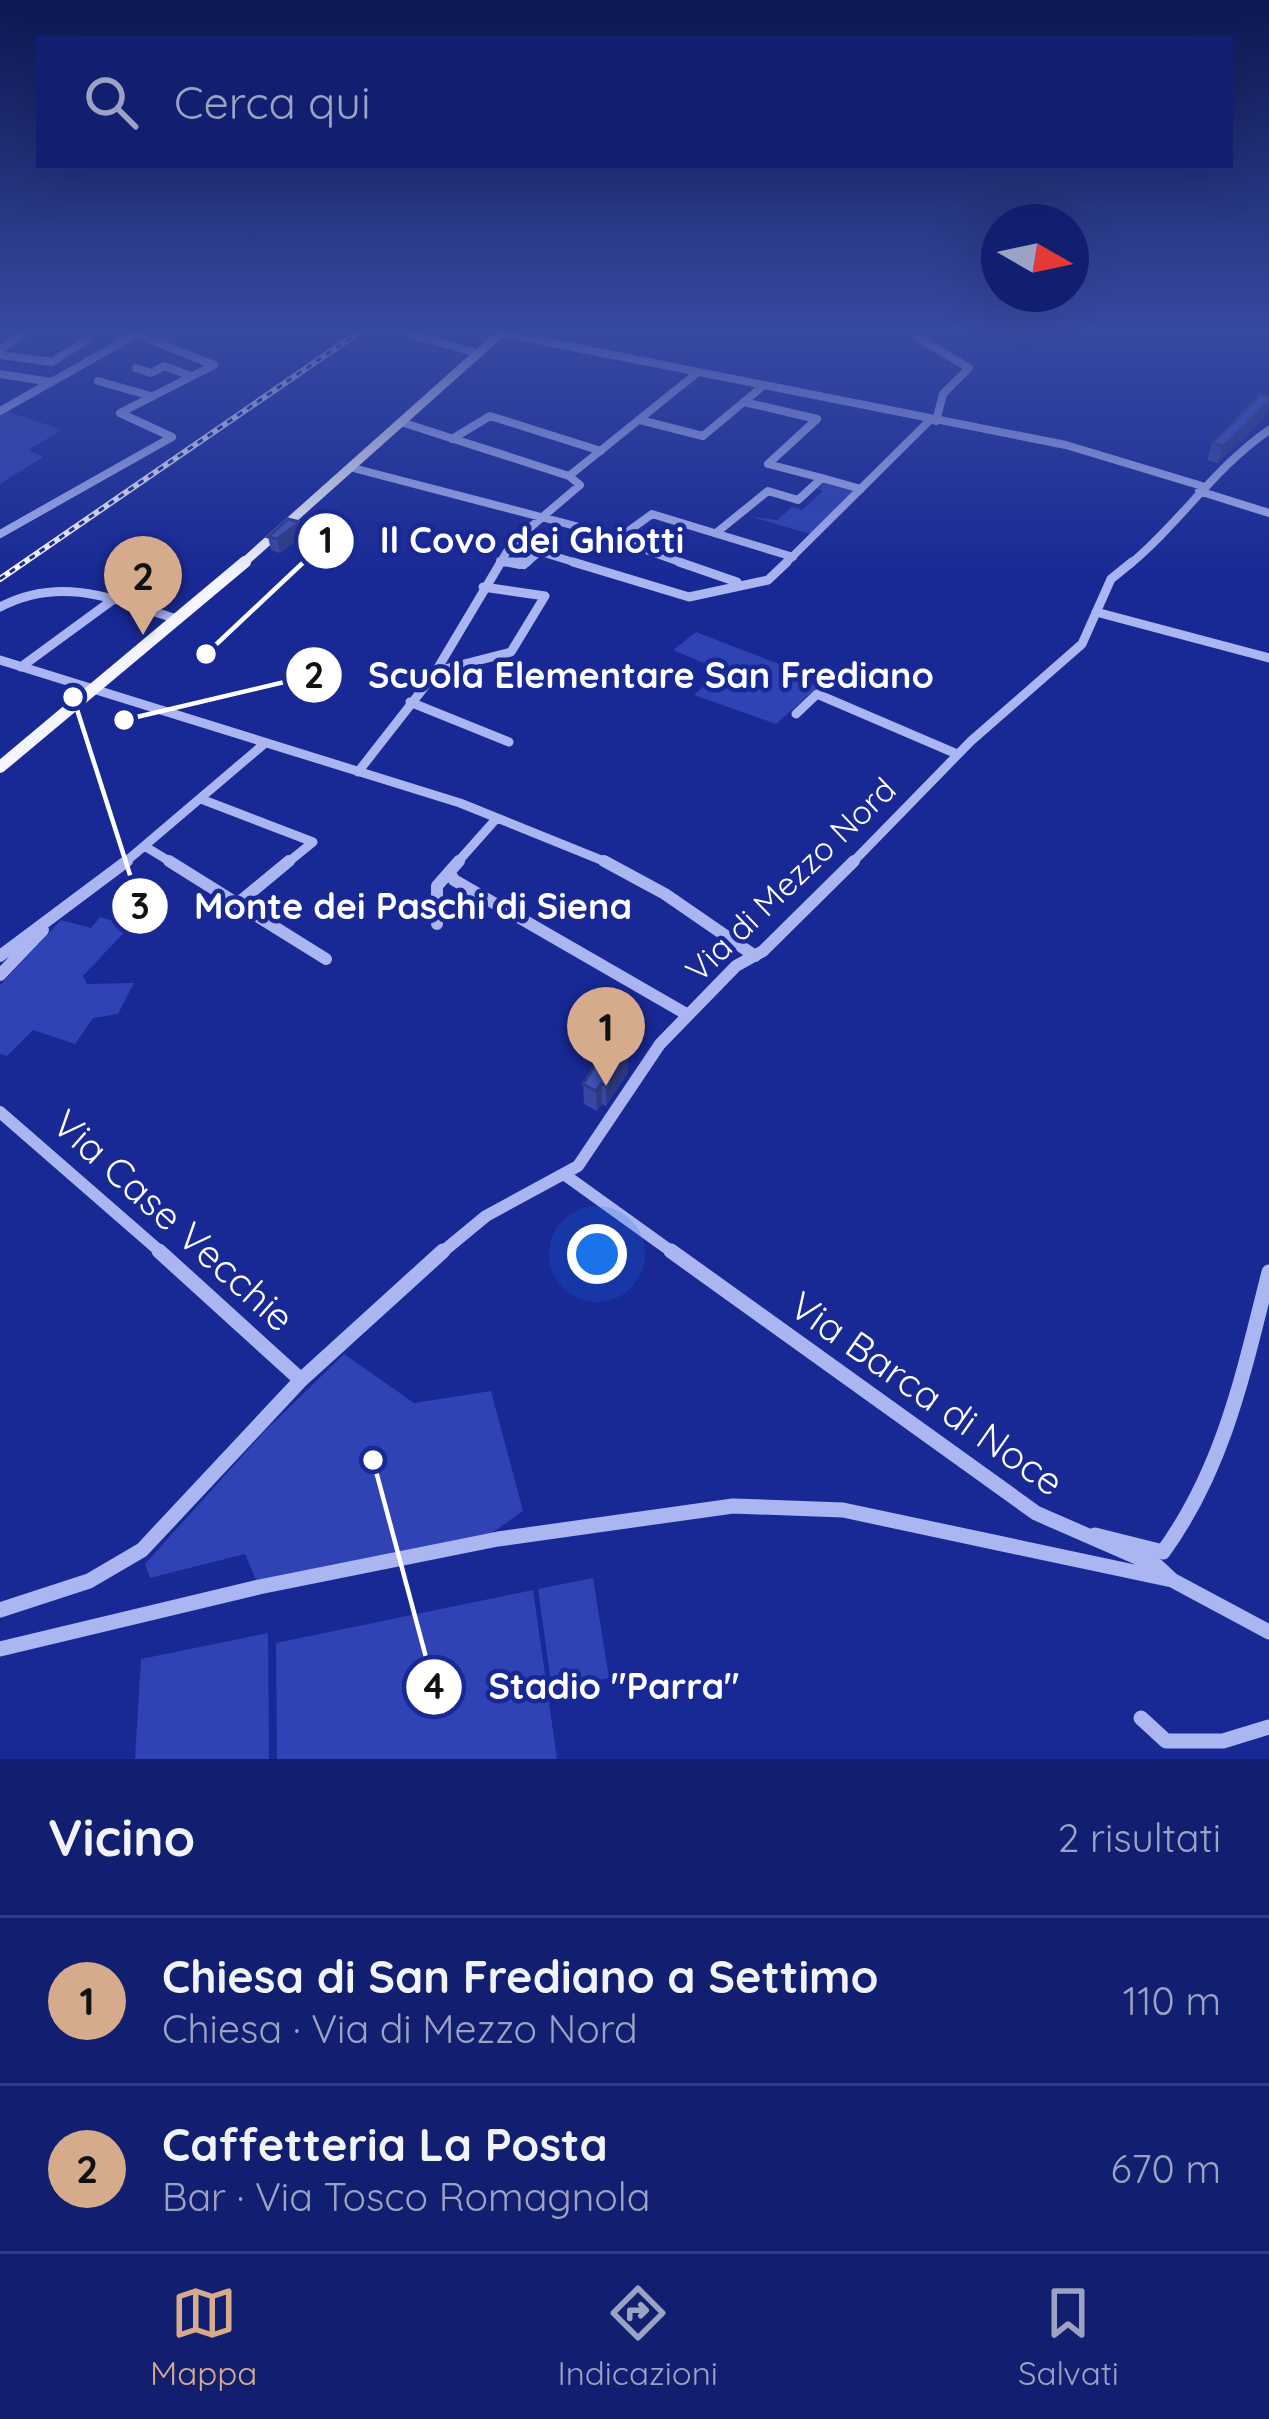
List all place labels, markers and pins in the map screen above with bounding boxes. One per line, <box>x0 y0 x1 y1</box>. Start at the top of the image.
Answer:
callout: Il Covo dei Ghiotti <box>296 505 708 577</box>
pin: 2 <box>104 536 182 635</box>
callout: Scuola Elementare San Frediano <box>284 639 958 711</box>
callout: Monte dei Paschi di Siena <box>110 870 656 942</box>
pin: 1 <box>567 987 645 1086</box>
callout: Stadio "Parra" <box>404 1651 763 1723</box>

